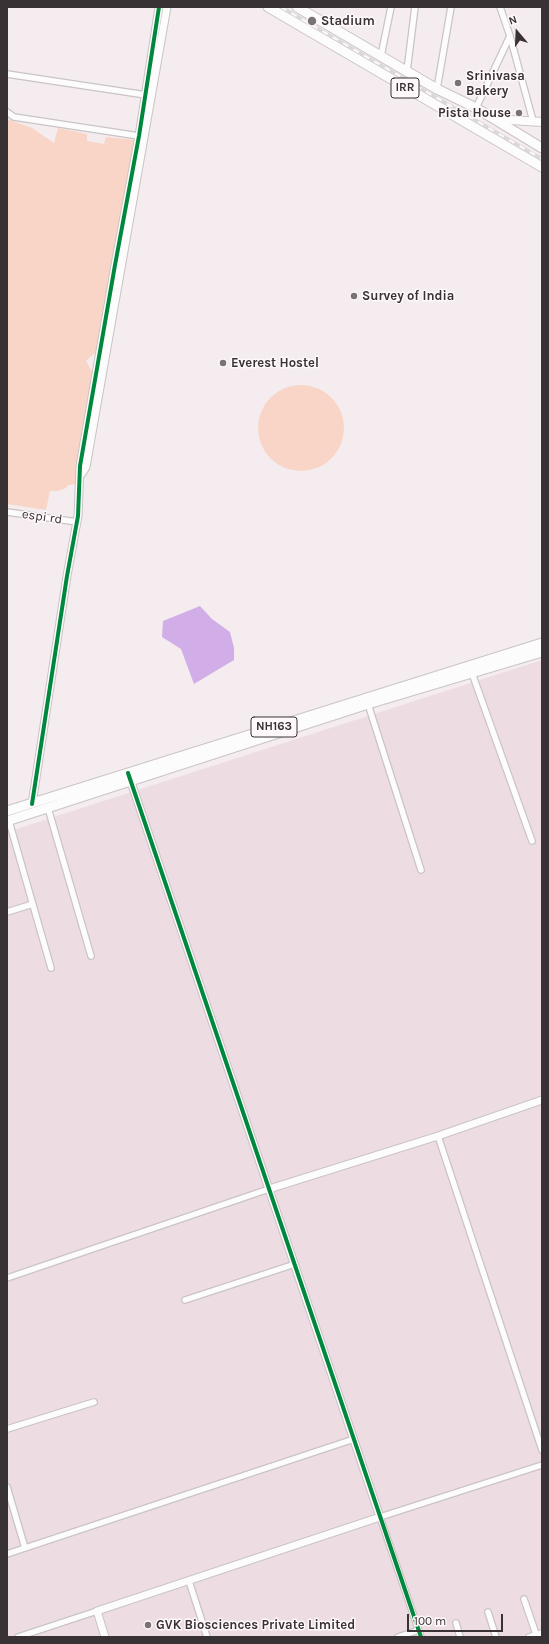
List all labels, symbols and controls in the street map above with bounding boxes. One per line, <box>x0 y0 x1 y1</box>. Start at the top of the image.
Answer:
north arrow <box>497 12 537 52</box>
place label: Stadium <box>321 13 375 29</box>
text: N <box>507 13 519 28</box>
marker: Stadium <box>306 15 318 27</box>
place label: Srinivasa Bakery <box>466 68 525 99</box>
road number: IRR <box>391 78 419 98</box>
marker: Srinivasa Bakery <box>453 78 463 88</box>
place label: Pista House <box>438 105 511 121</box>
marker: Pista House <box>514 108 524 118</box>
place label: Survey of India <box>362 288 454 304</box>
marker: Survey of India <box>349 291 359 301</box>
place label: Everest Hostel <box>231 355 319 371</box>
marker: Everest Hostel <box>218 358 228 368</box>
street label: espi rd <box>21 506 63 528</box>
road number: NH163 <box>251 717 297 737</box>
scale bar <box>409 1606 505 1632</box>
text: 100 m <box>414 1614 446 1628</box>
place label: GVK Biosciences Private Limited <box>156 1617 355 1633</box>
marker: GVK Biosciences Private Limited <box>143 1620 153 1630</box>

